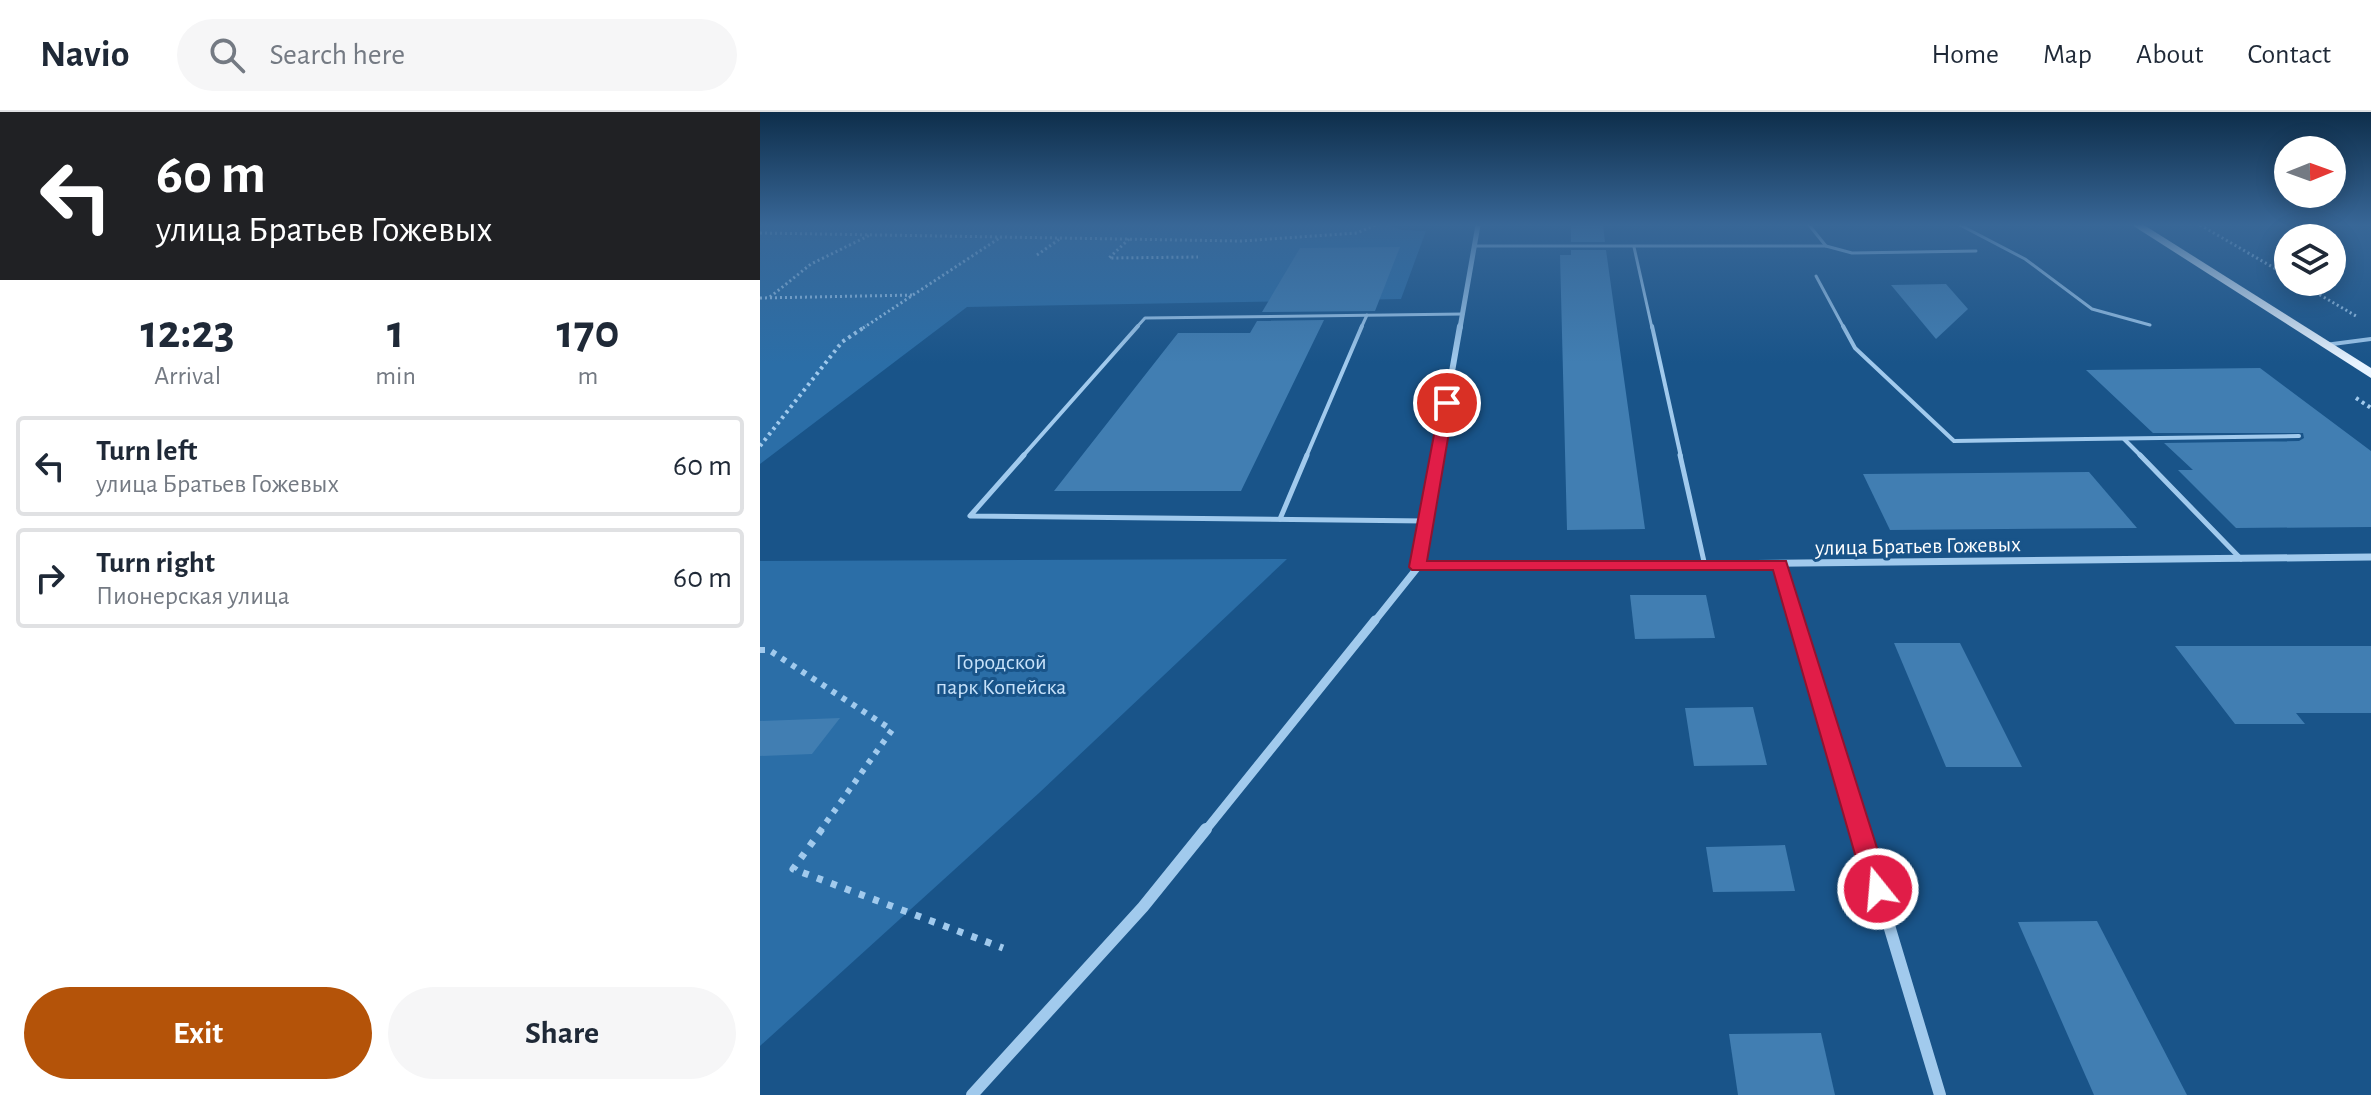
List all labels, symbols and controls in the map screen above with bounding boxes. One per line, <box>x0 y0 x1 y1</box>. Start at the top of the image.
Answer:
search box <box>177 19 737 91</box>
icon: search <box>205 33 249 77</box>
text: Navio <box>40 36 129 74</box>
text: Search here <box>269 40 405 70</box>
text: Home <box>1932 41 1999 69</box>
text: Map <box>2043 41 2092 69</box>
text: About <box>2136 41 2204 69</box>
text: Contact <box>2248 41 2331 69</box>
north arrow <box>2274 136 2346 208</box>
map controls <box>2274 136 2346 296</box>
icon: left <box>24 144 128 248</box>
text: 60 m <box>156 147 266 203</box>
text: улица Братьев Гожевых <box>156 212 493 248</box>
button: layers <box>2274 224 2346 296</box>
text: 12:23 <box>141 309 235 357</box>
text: 1 <box>387 309 404 357</box>
text: 170 <box>556 309 619 357</box>
text: Arrival <box>154 363 221 389</box>
text: min <box>375 363 416 389</box>
text: m <box>578 363 598 389</box>
pin <box>1413 369 1481 437</box>
icon: arrive <box>1425 381 1469 425</box>
text: Turn left <box>96 436 197 466</box>
icon: left <box>28 444 72 488</box>
text: 60 m <box>673 451 732 481</box>
text: улица Братьев Гожевых <box>96 471 339 497</box>
street label: улица Братьев Гожевых <box>1814 533 2021 559</box>
text: Turn right <box>96 548 215 578</box>
icon: right <box>28 556 72 600</box>
text: 60 m <box>673 563 732 593</box>
text: Пионерская улица <box>96 583 290 609</box>
park label: Городской парк Копейска <box>936 651 1066 698</box>
position arrow <box>1836 847 1920 931</box>
button: Exit <box>24 987 372 1079</box>
button: Share <box>388 987 736 1079</box>

